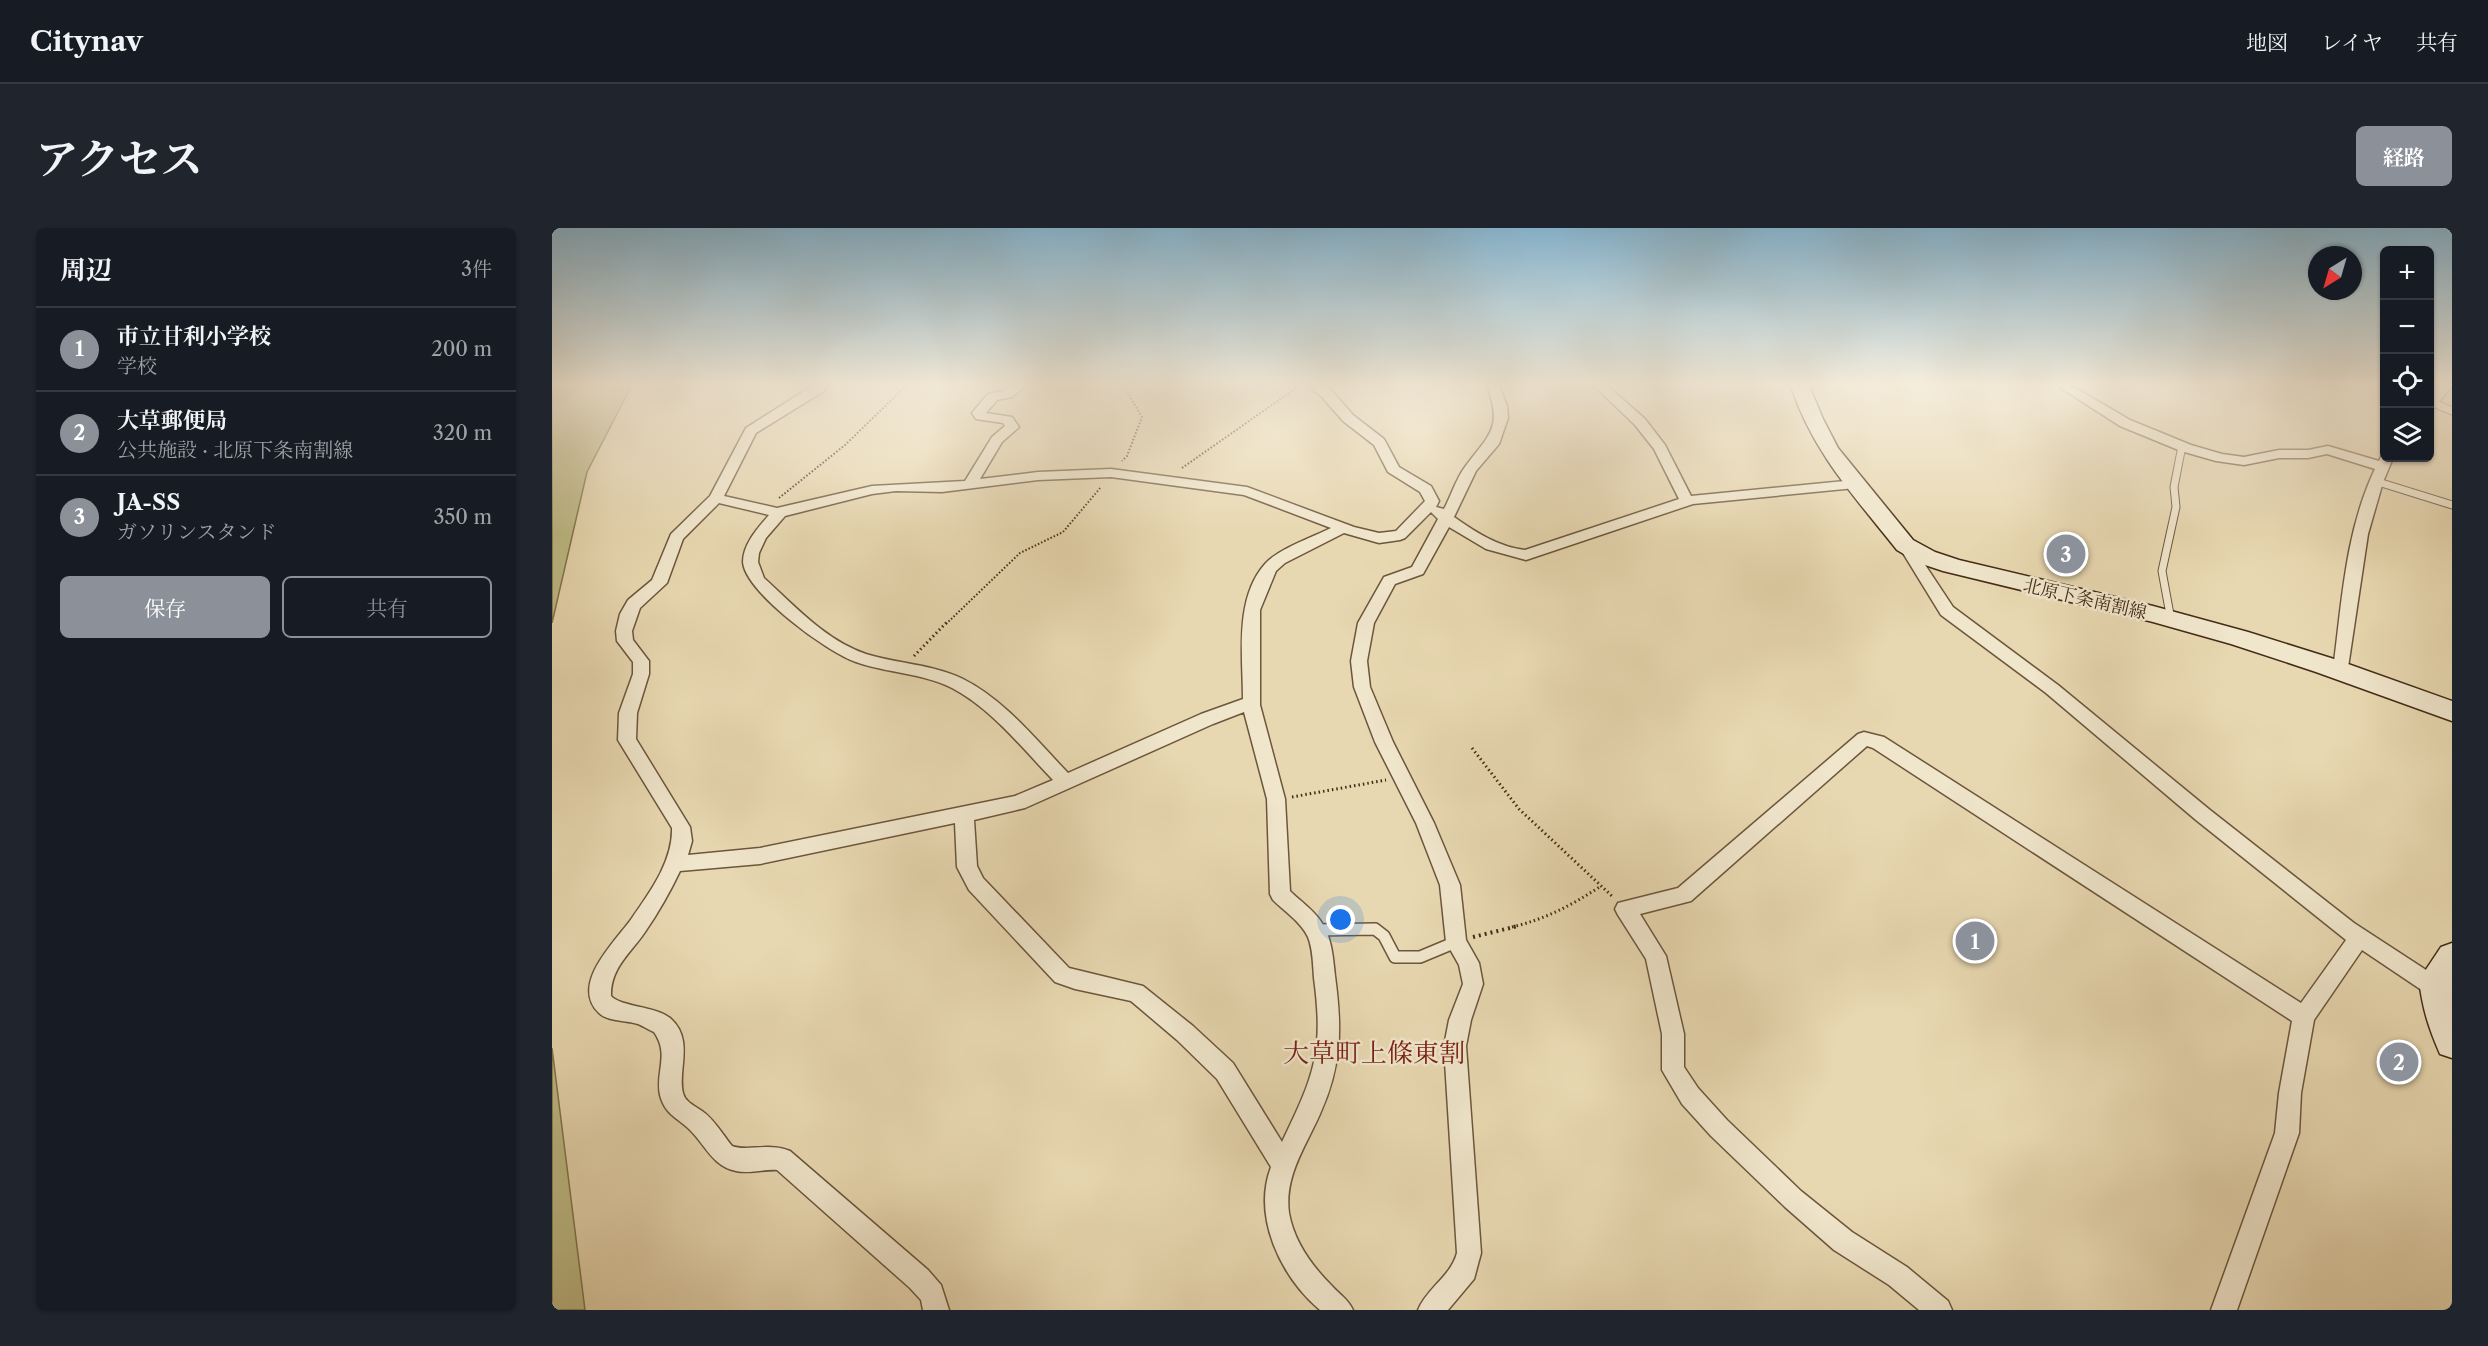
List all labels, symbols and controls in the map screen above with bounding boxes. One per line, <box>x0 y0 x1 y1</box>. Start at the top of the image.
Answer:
text: Citynav <box>30 24 143 58</box>
text: 地図 <box>2246 30 2288 55</box>
text: レイヤ <box>2321 30 2383 55</box>
text: 共有 <box>2416 30 2458 55</box>
button: 経路 <box>2356 126 2452 186</box>
text: アクセス <box>36 133 203 185</box>
north arrow <box>2308 246 2362 300</box>
map controls <box>2380 246 2434 462</box>
button: + <box>2380 246 2434 300</box>
text: 周辺 <box>60 254 112 286</box>
text: 3件 <box>461 257 492 281</box>
button: − <box>2380 300 2434 354</box>
text: 市立甘利小学校 <box>117 323 271 350</box>
text: 1 <box>75 337 84 361</box>
text: 200 m <box>431 337 492 361</box>
text: 学校 <box>117 354 157 378</box>
button: locate <box>2380 354 2434 408</box>
text: 大草郵便局 <box>117 407 227 434</box>
button: layers <box>2380 408 2434 462</box>
text: 2 <box>74 421 85 445</box>
text: 320 m <box>433 421 492 445</box>
text: 公共施設 · 北原下条南割線 <box>117 438 353 462</box>
text: JA-SS <box>117 489 180 516</box>
text: 3 <box>74 505 85 529</box>
text: 350 m <box>434 505 492 529</box>
text: ガソリンスタンド <box>117 520 276 544</box>
pin: 3 <box>2046 532 2086 576</box>
street label: 北原下条南割線 <box>2021 574 2149 624</box>
button: 保存 <box>60 576 270 638</box>
button: 共有 <box>282 576 492 638</box>
your location <box>1326 905 1355 934</box>
pin: 1 <box>1956 918 1994 964</box>
district label: 大草町上條東割 <box>1283 1037 1465 1069</box>
pin: 2 <box>2380 1040 2418 1084</box>

